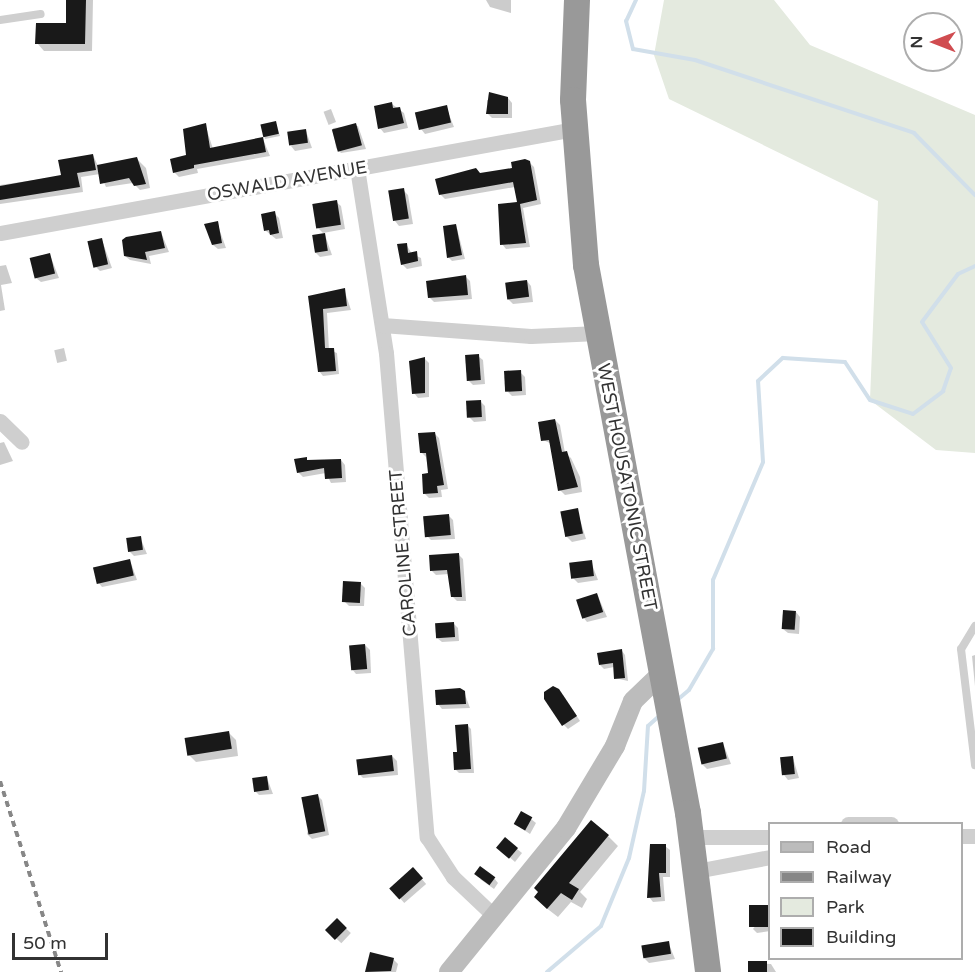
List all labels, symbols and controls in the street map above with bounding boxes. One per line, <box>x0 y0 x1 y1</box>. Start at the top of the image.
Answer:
north arrow <box>903 12 963 72</box>
text: N <box>907 36 927 48</box>
street label: OSWALD AVENUE <box>205 156 369 206</box>
street label: WEST HOUSATONIC STREET <box>592 362 662 612</box>
street label: CAROLINE STREET <box>385 469 421 637</box>
legend <box>768 822 963 960</box>
text: Road <box>826 836 871 858</box>
text: Railway <box>826 866 892 888</box>
text: Park <box>826 896 864 918</box>
scale bar <box>15 921 111 959</box>
text: Building <box>826 926 896 948</box>
text: 50 m <box>23 932 67 954</box>

